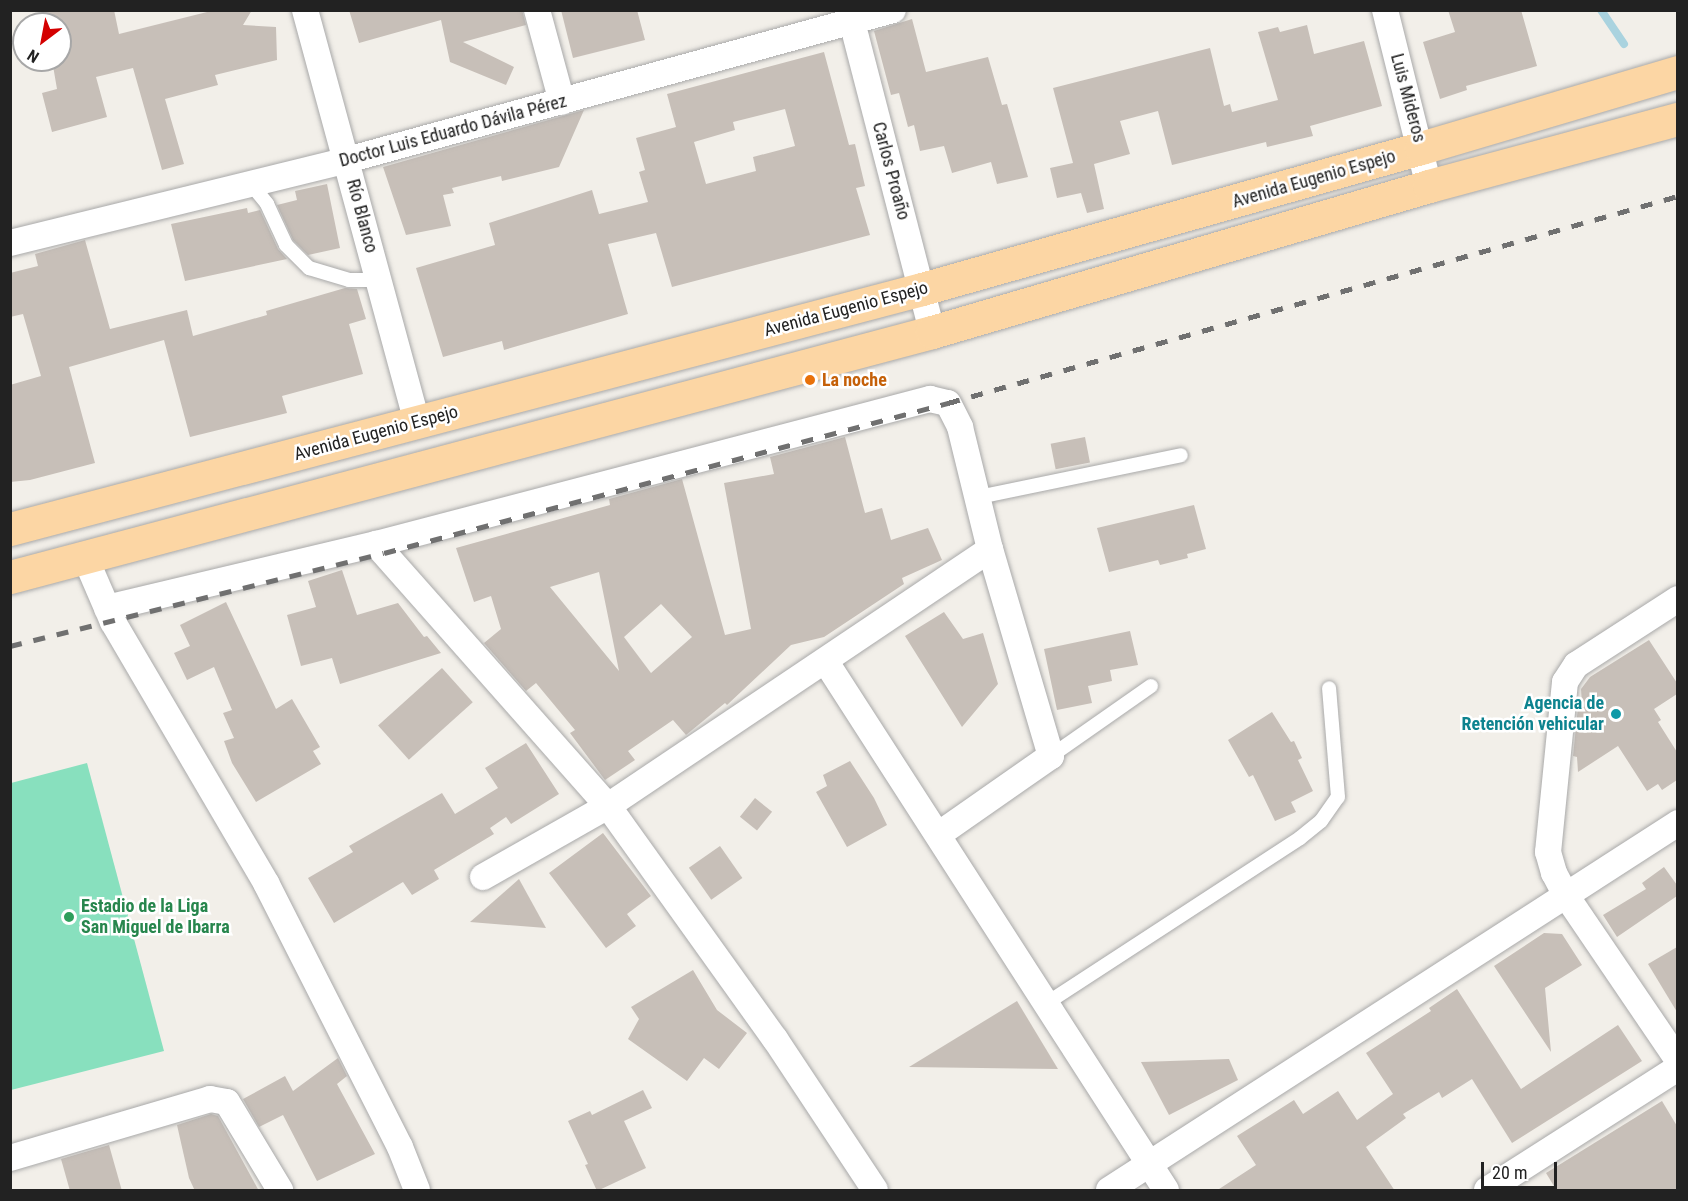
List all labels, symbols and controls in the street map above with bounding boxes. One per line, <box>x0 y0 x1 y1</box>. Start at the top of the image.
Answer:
north arrow <box>12 12 72 72</box>
text: N <box>24 45 42 67</box>
street label: Luis Mideros <box>1386 51 1430 145</box>
street label: Doctor Luis Eduardo Dávila Pérez <box>337 90 569 172</box>
street label: Carlos Proaño <box>868 120 914 222</box>
street label: Avenida Eugenio Espejo <box>1230 145 1398 213</box>
street label: Río Blanco <box>342 177 382 255</box>
street label: Avenida Eugenio Espejo <box>762 277 930 341</box>
place label: La noche <box>822 369 887 391</box>
marker: La noche <box>803 373 817 387</box>
street label: Avenida Eugenio Espejo <box>292 401 460 465</box>
place label: Agencia de Retención vehicular <box>1462 693 1604 736</box>
marker: Agencia de Retención vehicular <box>1609 707 1623 721</box>
place label: Estadio de la Liga San Miguel de Ibarra <box>81 896 230 938</box>
marker: Estadio de la Liga San Miguel de Ibarra <box>62 910 76 924</box>
scale bar <box>1484 1150 1560 1188</box>
text: 20 m <box>1492 1162 1527 1183</box>

